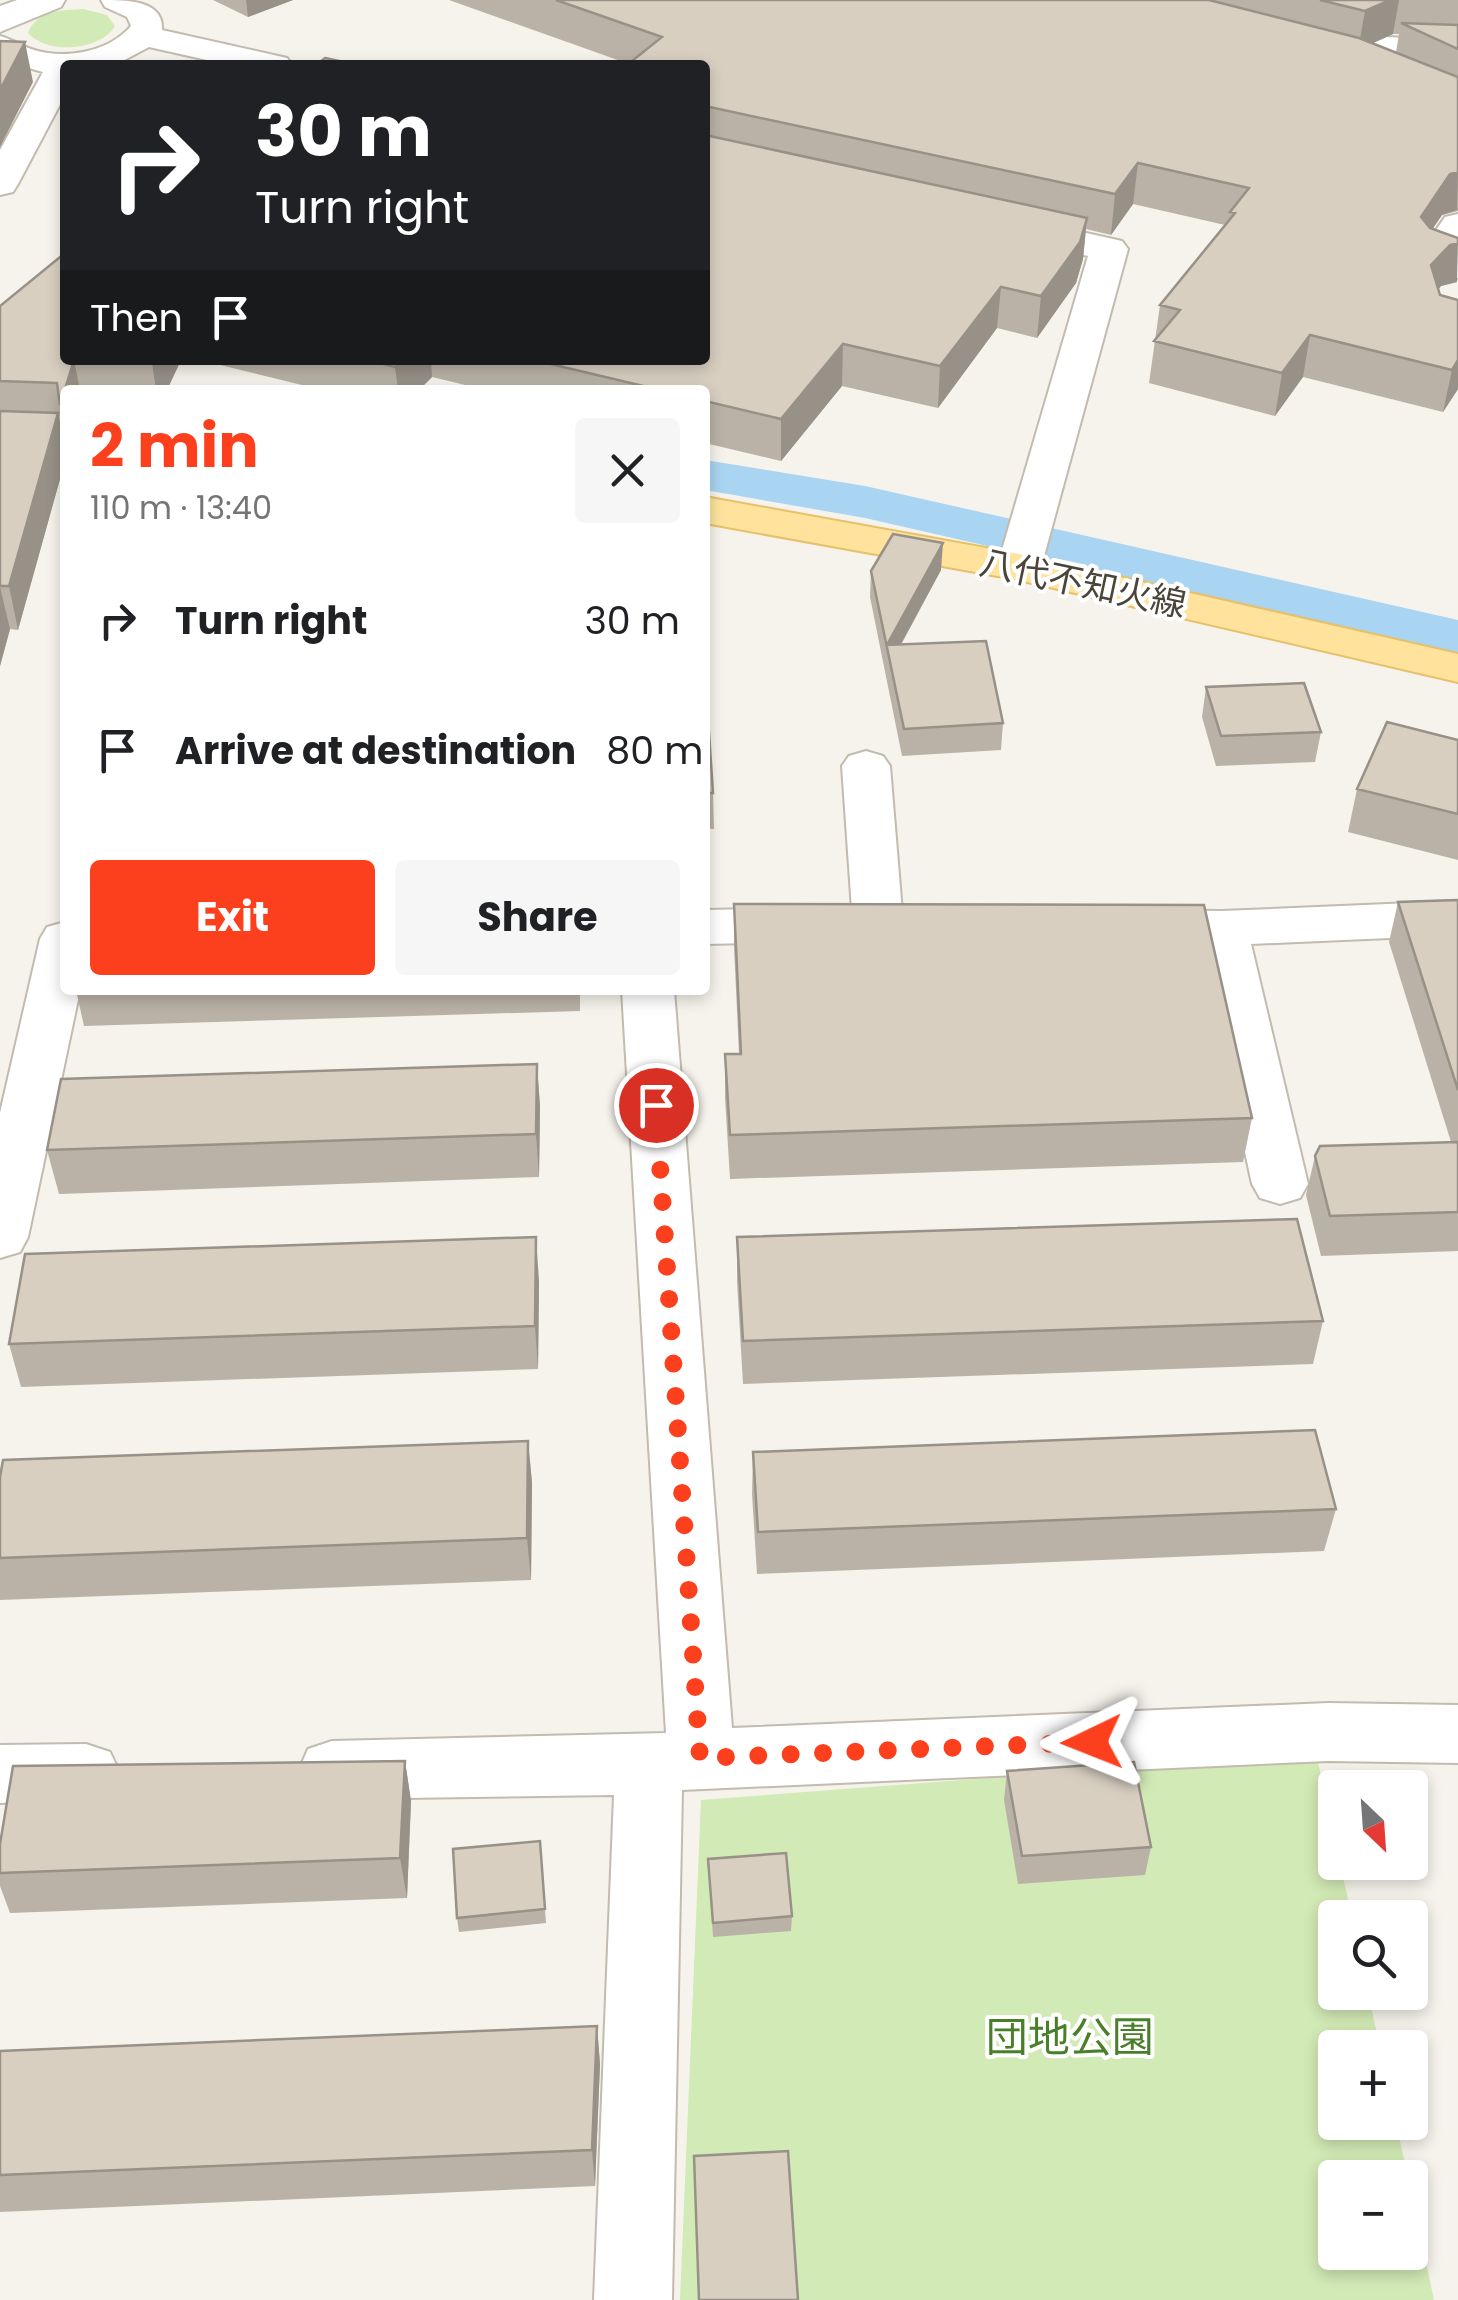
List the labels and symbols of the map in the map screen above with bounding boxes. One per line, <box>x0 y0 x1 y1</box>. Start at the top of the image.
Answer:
street label: 八代不知火線 <box>975 537 1191 629</box>
pin <box>614 1063 699 1148</box>
position arrow <box>1040 1690 1144 1794</box>
north arrow <box>1318 1770 1428 1880</box>
park label: 団地公園 <box>986 2008 1154 2067</box>

